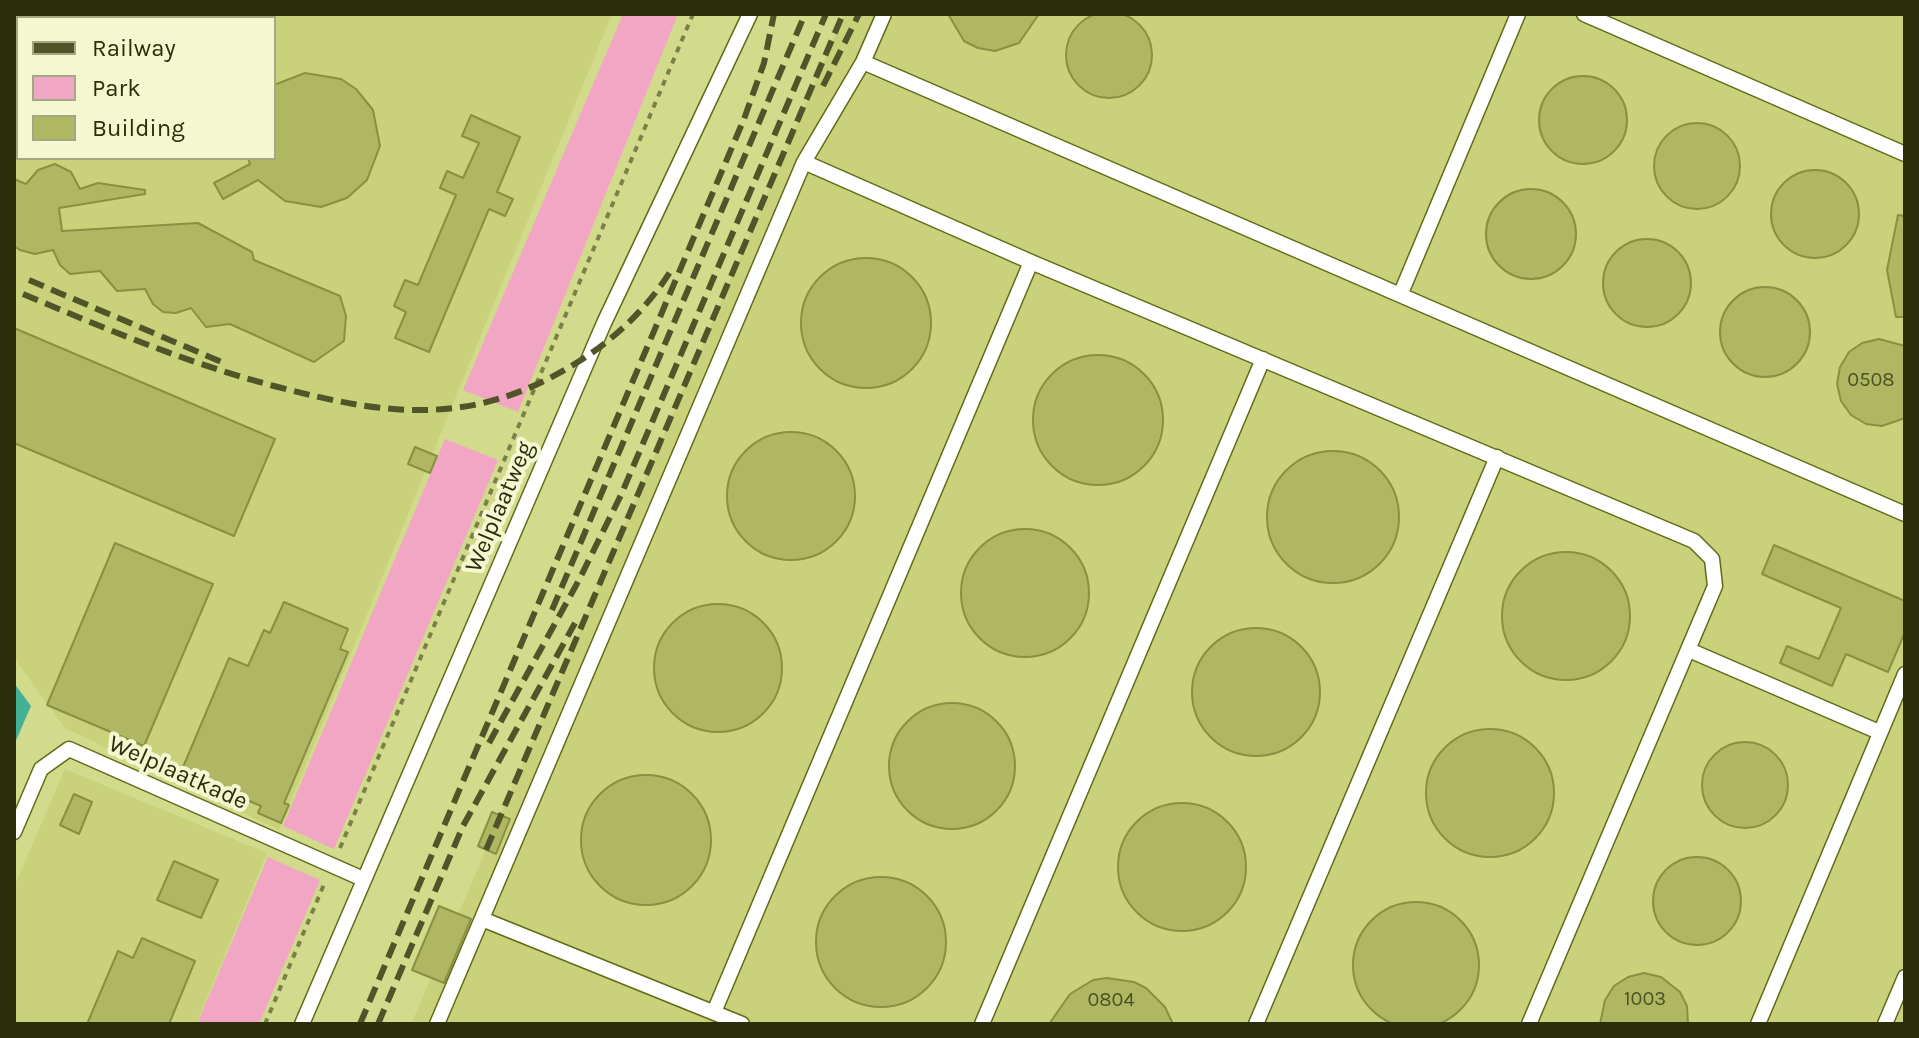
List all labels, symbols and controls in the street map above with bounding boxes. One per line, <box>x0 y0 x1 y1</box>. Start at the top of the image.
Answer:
legend <box>16 16 276 160</box>
text: Railway <box>92 34 176 62</box>
text: Park <box>92 74 141 102</box>
text: Building <box>92 114 185 142</box>
house number: 0508 <box>1847 368 1895 392</box>
street label: Welplaatweg <box>460 437 540 577</box>
street label: Welplaatkade <box>104 730 252 816</box>
house number: 1003 <box>1624 987 1666 1011</box>
house number: 0804 <box>1087 988 1135 1012</box>

